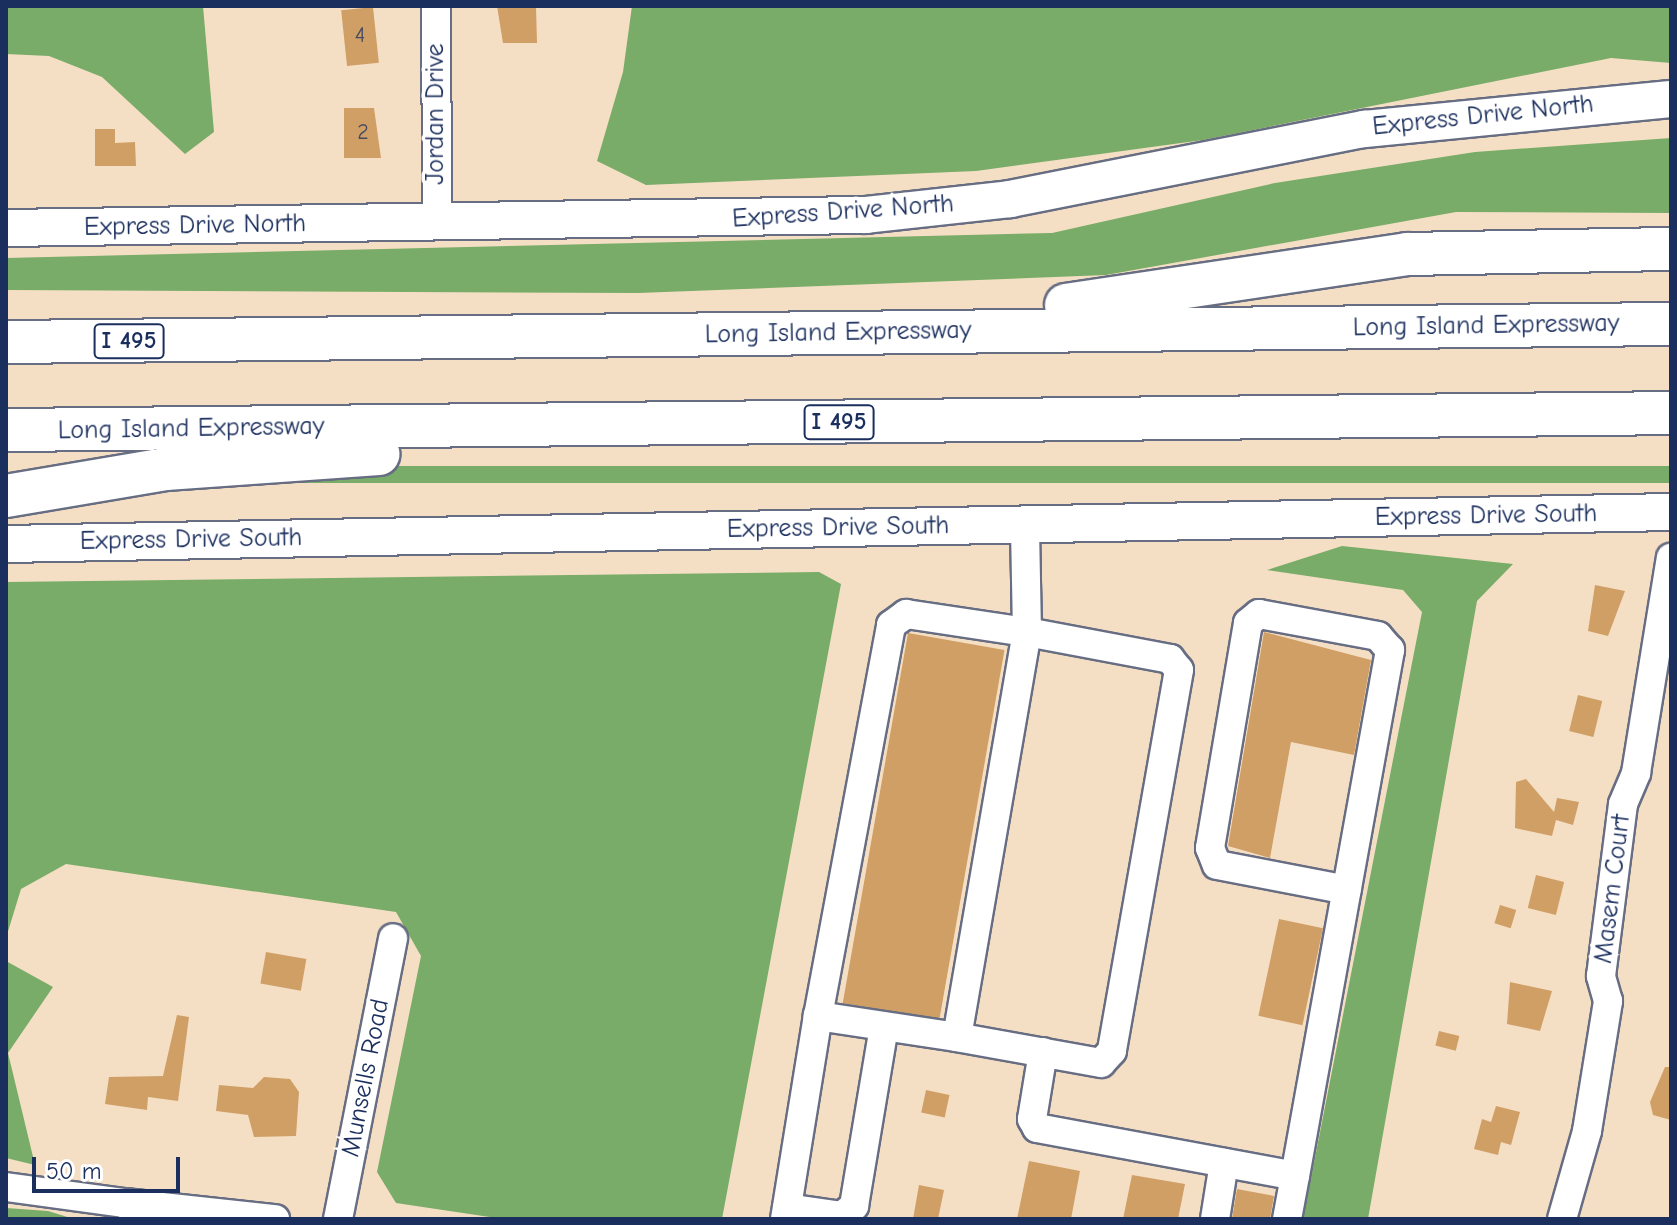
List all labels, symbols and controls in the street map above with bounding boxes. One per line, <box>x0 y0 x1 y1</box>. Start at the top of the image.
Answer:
house number: 4 <box>355 23 365 49</box>
street label: Jordan Drive <box>420 43 452 185</box>
street label: Express Drive North <box>1371 89 1595 143</box>
house number: 2 <box>357 120 369 146</box>
street label: Express Drive North <box>731 189 955 235</box>
street label: Express Drive North <box>84 208 306 244</box>
street label: Long Island Expressway <box>1352 308 1620 344</box>
street label: Long Island Expressway <box>704 315 972 351</box>
road number: I 495 <box>93 321 165 361</box>
road number: I 495 <box>803 402 875 442</box>
street label: Long Island Expressway <box>57 411 325 447</box>
street label: Express Drive South <box>1375 498 1597 534</box>
street label: Express Drive South <box>727 510 949 546</box>
street label: Express Drive South <box>80 522 302 558</box>
street label: Masem Court <box>1588 813 1638 965</box>
street label: Munsells Road <box>335 996 397 1160</box>
scale bar <box>36 1141 184 1191</box>
text: 50 m <box>46 1157 102 1185</box>

